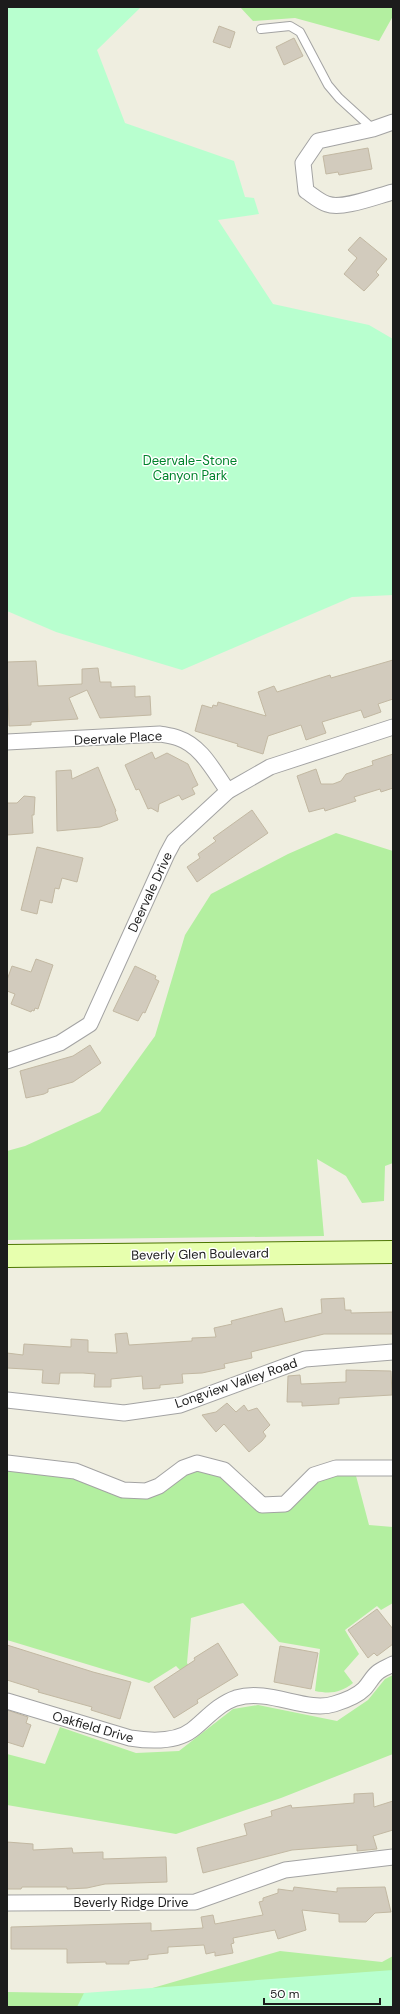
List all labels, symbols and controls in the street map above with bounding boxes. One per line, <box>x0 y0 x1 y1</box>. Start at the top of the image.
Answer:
park label: Deervale-Stone Canyon Park <box>143 452 237 484</box>
street label: Deervale Place <box>74 727 162 749</box>
street label: Deervale Drive <box>124 849 176 935</box>
street label: Beverly Glen Boulevard <box>131 1244 269 1264</box>
street label: Longview Valley Road <box>173 1354 299 1412</box>
street label: Oakfield Drive <box>50 1707 136 1747</box>
street label: Beverly Ridge Drive <box>74 1894 188 1911</box>
scale bar <box>264 1980 380 2006</box>
text: 50 m <box>270 1986 299 2002</box>

